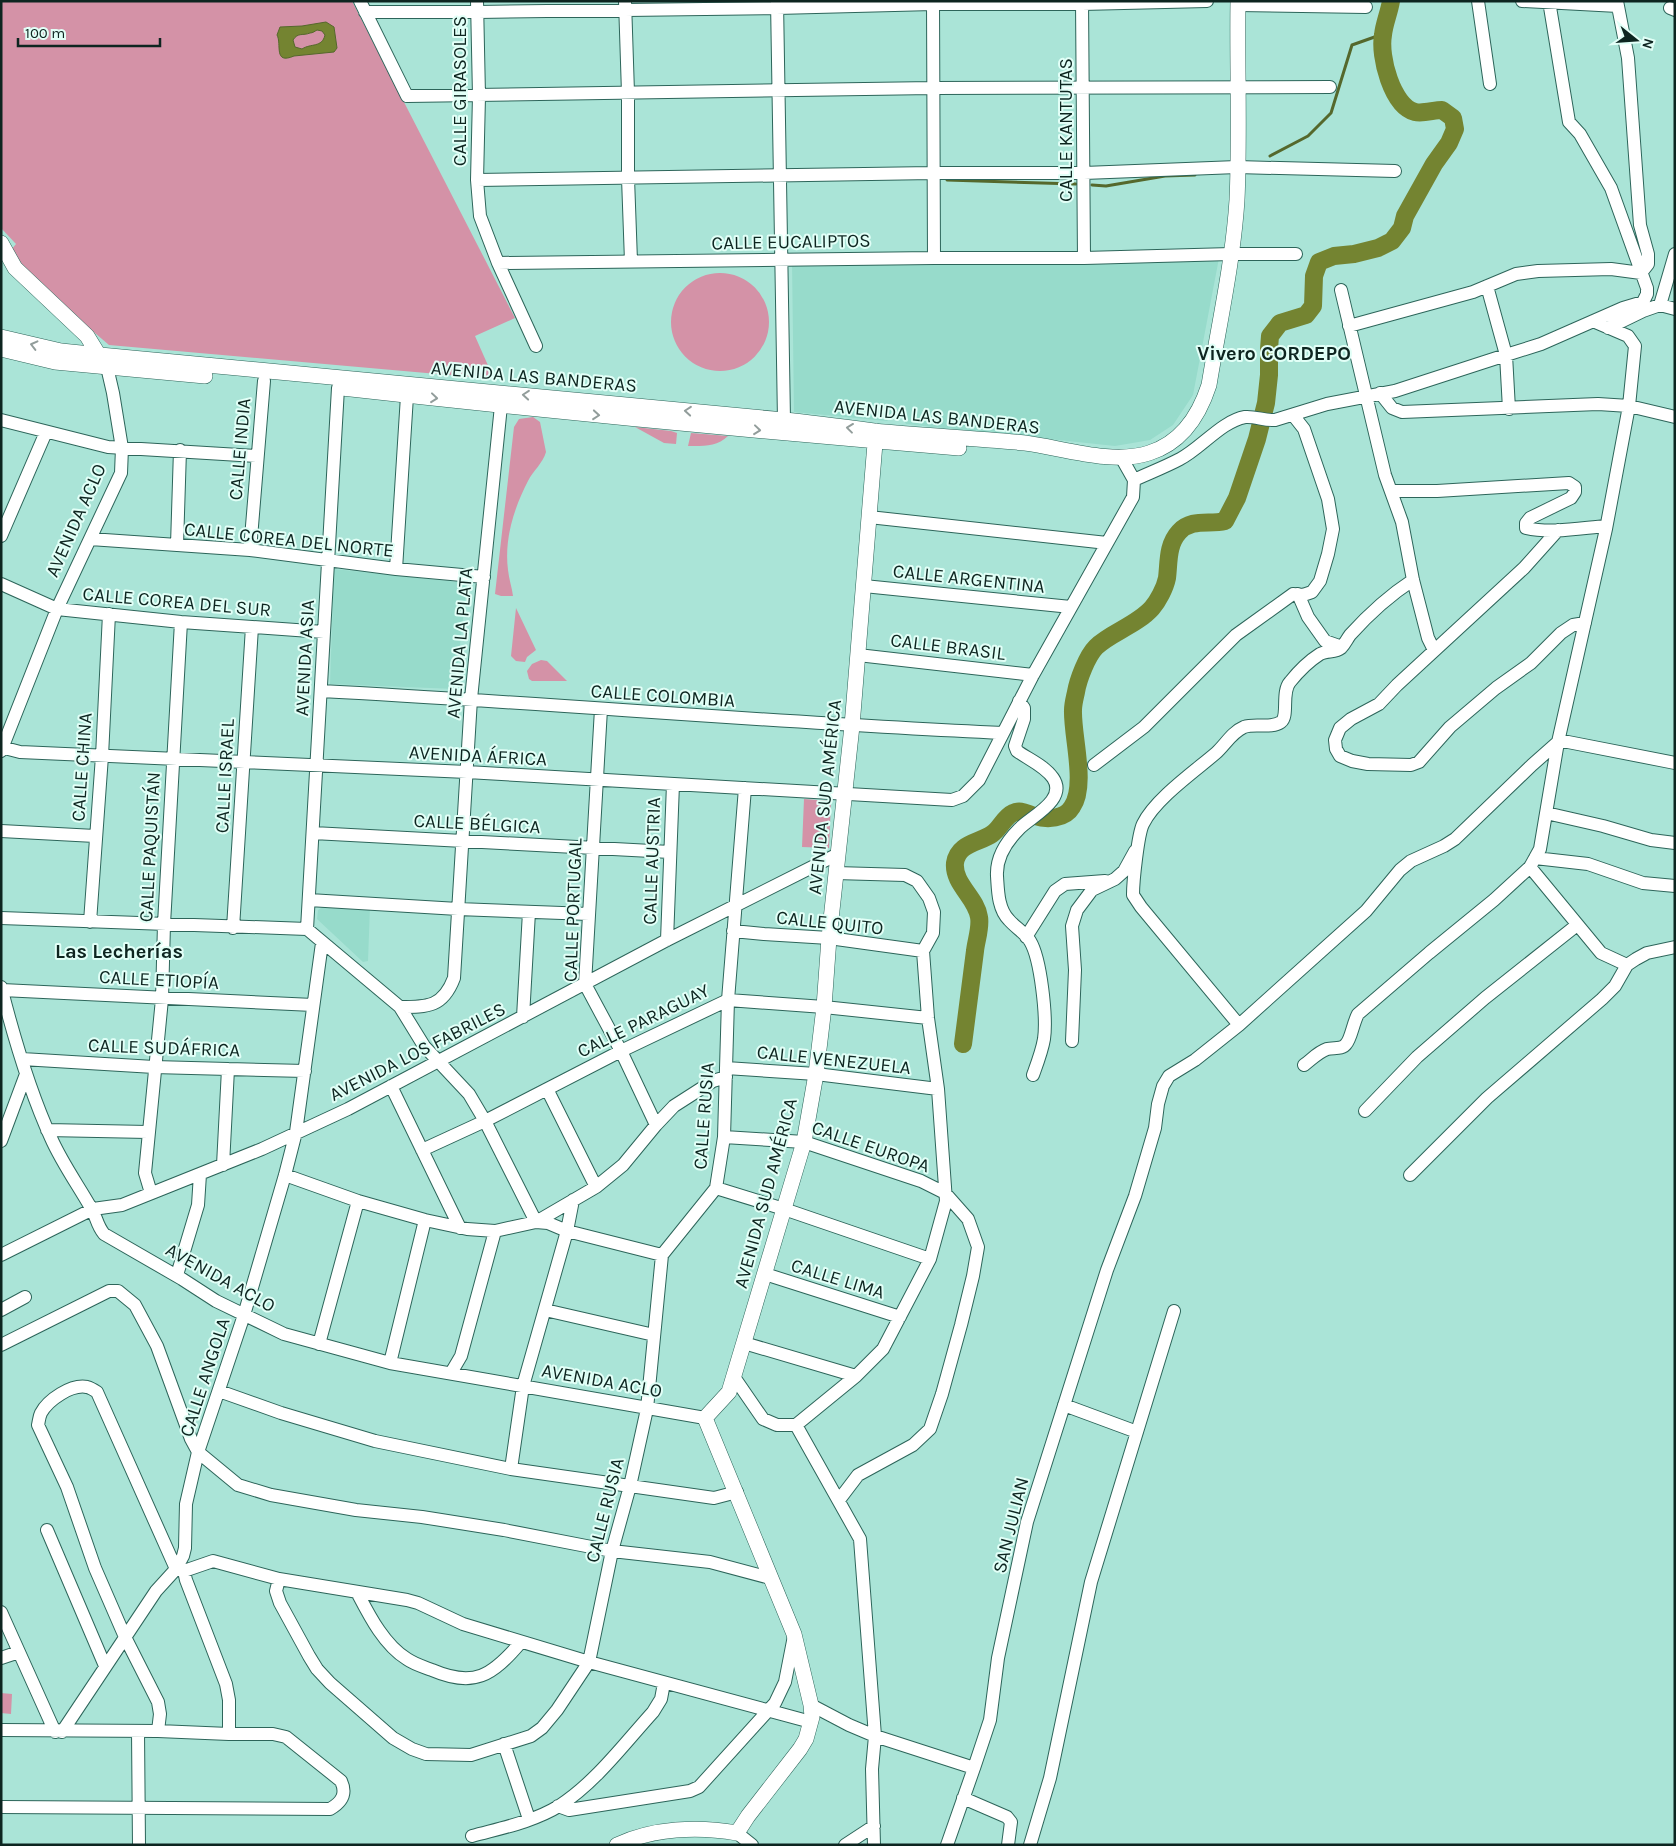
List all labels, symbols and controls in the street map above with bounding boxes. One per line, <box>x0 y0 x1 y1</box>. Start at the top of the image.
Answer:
scale bar <box>18 15 160 47</box>
north arrow <box>1611 15 1661 65</box>
street label: CALLE GIRASOLES <box>449 16 471 166</box>
text: 100 m <box>25 24 65 42</box>
text: N <box>1638 36 1658 51</box>
street label: CALLE KANTUTAS <box>1055 58 1077 202</box>
street label: CALLE EUCALIPTOS <box>711 230 871 254</box>
one-way arrow <box>30 340 39 351</box>
district label: Vivero CORDEPO <box>1197 342 1351 365</box>
street label: AVENIDA LAS BANDERAS <box>430 357 638 397</box>
one-way arrow <box>522 390 530 401</box>
one-way arrow <box>430 393 438 404</box>
street label: AVENIDA LAS BANDERAS <box>833 395 1041 439</box>
street label: CALLE INDIA <box>225 397 255 501</box>
one-way arrow <box>684 405 692 416</box>
one-way arrow <box>592 409 600 420</box>
one-way arrow <box>845 423 853 434</box>
one-way arrow <box>754 424 762 435</box>
street label: AVENIDA ACLO <box>41 460 111 580</box>
street label: CALLE COREA DEL NORTE <box>183 518 395 562</box>
street label: CALLE ARGENTINA <box>892 560 1046 598</box>
street label: AVENIDA LA PLATA <box>442 567 478 720</box>
street label: CALLE COREA DEL SUR <box>82 583 272 621</box>
street label: AVENIDA ASIA <box>291 599 319 717</box>
street label: CALLE BRASIL <box>889 629 1007 665</box>
street label: CALLE COLOMBIA <box>590 680 736 712</box>
street label: AVENIDA SUD AMÉRICA <box>803 698 846 896</box>
street label: CALLE CHINA <box>67 712 97 822</box>
street label: CALLE ISRAEL <box>211 718 239 834</box>
street label: AVENIDA ÁFRICA <box>408 740 548 771</box>
street label: CALLE PAQUISTÁN <box>134 771 165 923</box>
street label: CALLE AUSTRIA <box>639 797 665 925</box>
street label: CALLE BÉLGICA <box>413 809 541 838</box>
street label: CALLE PORTUGAL <box>559 838 587 982</box>
street label: CALLE QUITO <box>775 906 884 940</box>
district label: Las Lecherías <box>55 940 183 963</box>
street label: CALLE ETIOPÍA <box>98 965 220 994</box>
street label: CALLE PARAGUAY <box>574 979 714 1062</box>
street label: AVENIDA LOS FABRILES <box>326 998 509 1106</box>
street label: CALLE SUDÁFRICA <box>87 1033 241 1062</box>
street label: CALLE VENEZUELA <box>756 1041 912 1079</box>
street label: CALLE RUSIA <box>689 1062 719 1170</box>
street label: AVENIDA SUD AMÉRICA <box>729 1095 802 1291</box>
street label: CALLE EUROPA <box>809 1116 933 1177</box>
street label: AVENIDA ACLO <box>162 1239 279 1317</box>
street label: CALLE LIMA <box>788 1254 887 1304</box>
street label: CALLE ANGOLA <box>175 1315 235 1440</box>
street label: AVENIDA ACLO <box>540 1360 664 1402</box>
street label: CALLE RUSIA <box>581 1455 629 1565</box>
street label: SAN JULIAN <box>988 1475 1034 1576</box>

